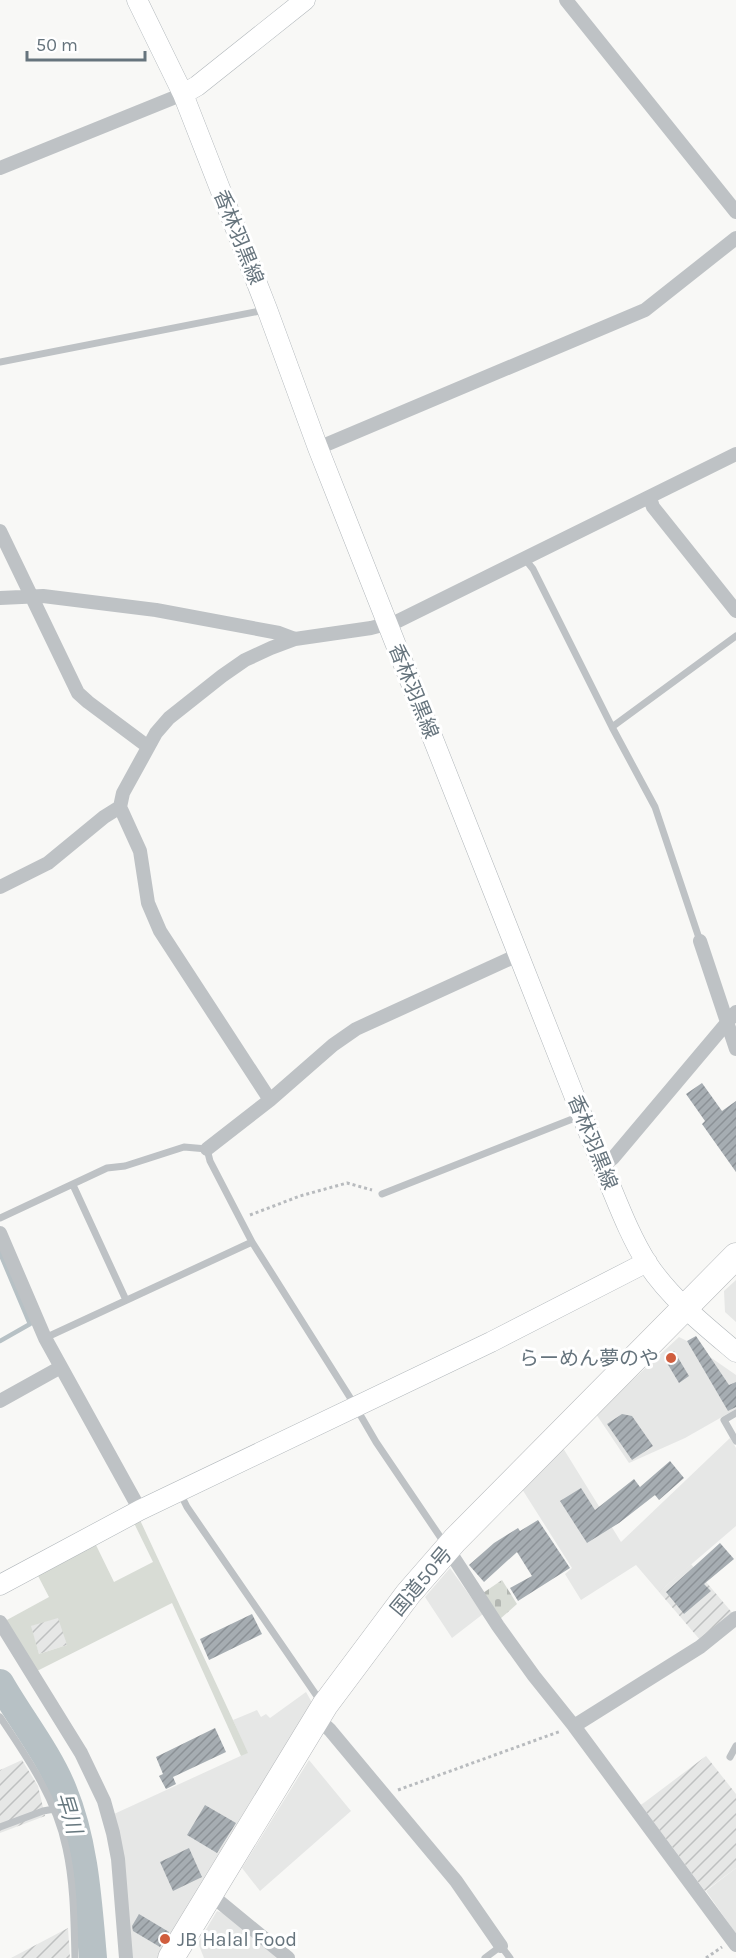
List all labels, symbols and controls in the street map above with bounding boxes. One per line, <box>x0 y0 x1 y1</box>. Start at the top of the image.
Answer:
scale bar <box>27 24 146 62</box>
text: 50 m <box>36 34 78 56</box>
street label: 香林羽黒線 <box>209 187 268 288</box>
street label: 香林羽黒線 <box>384 641 443 742</box>
street label: 香林羽黒線 <box>563 1092 622 1193</box>
place label: らーめん夢のや <box>519 1347 659 1370</box>
marker: らーめん夢のや <box>664 1351 678 1365</box>
street label: 国道50号 <box>386 1542 457 1621</box>
water label: 早川 <box>51 1789 87 1839</box>
place label: JB Halal Food <box>177 1928 297 1951</box>
marker: JB Halal Food <box>158 1932 172 1946</box>

